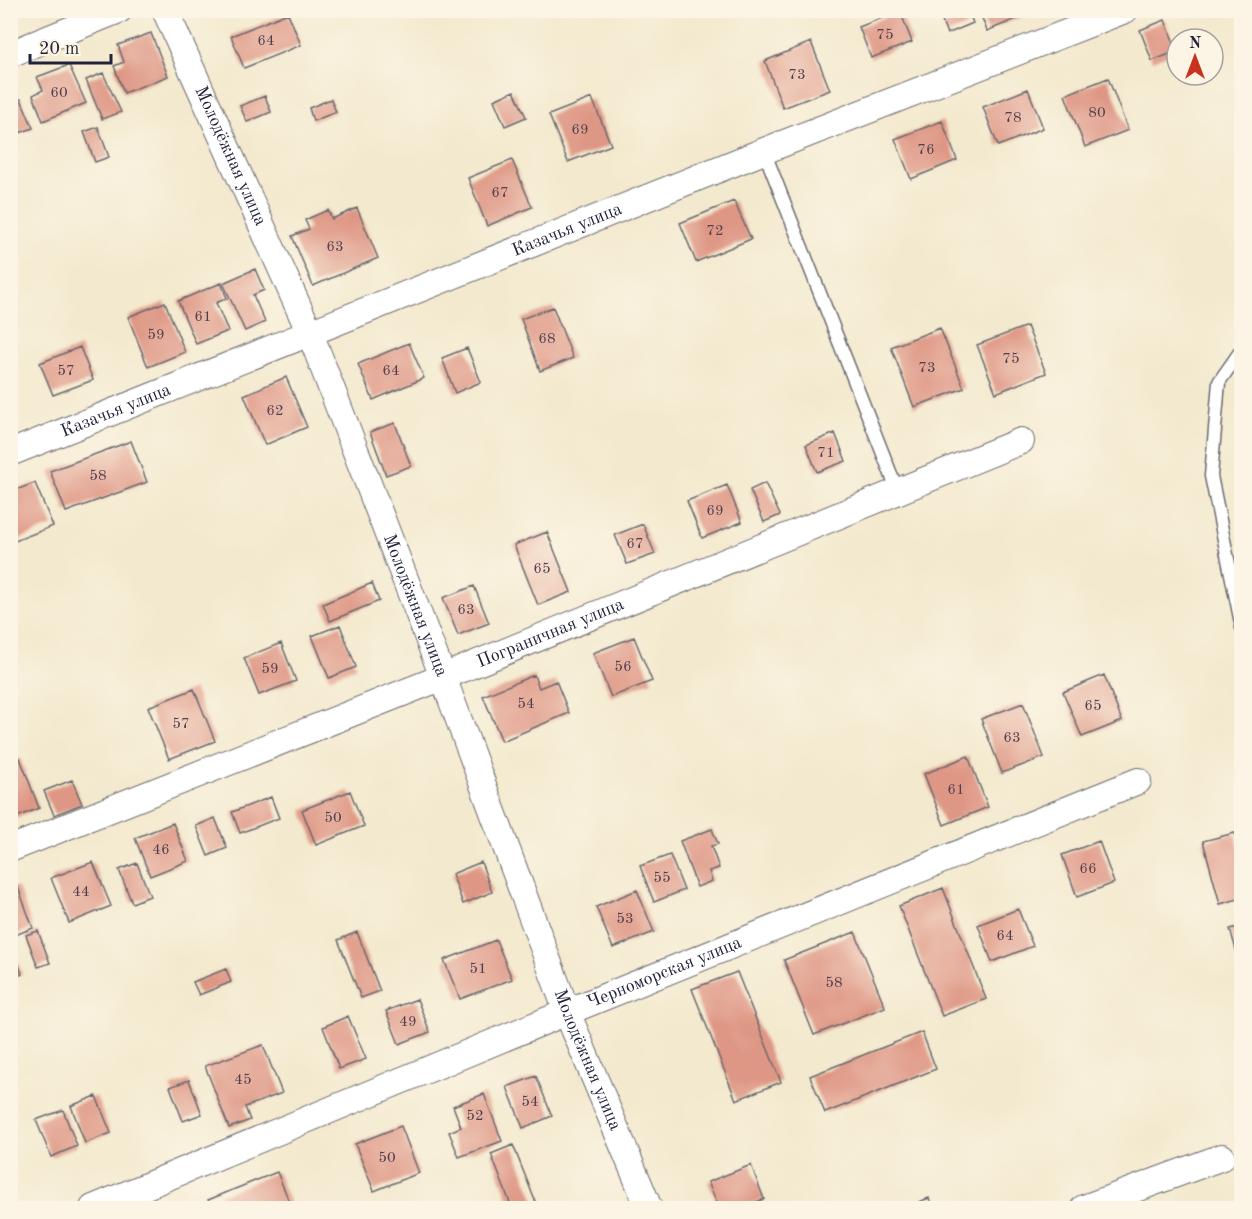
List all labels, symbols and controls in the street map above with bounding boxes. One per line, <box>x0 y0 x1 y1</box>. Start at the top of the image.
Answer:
scale bar <box>30 27 111 65</box>
north arrow <box>1165 27 1225 87</box>
house number: 75 <box>876 28 894 43</box>
house number: 64 <box>257 34 275 49</box>
text: N <box>1189 36 1202 52</box>
text: 20 m <box>39 40 79 58</box>
house number: 73 <box>788 68 806 83</box>
street label: Молодёжная улица <box>191 83 270 229</box>
house number: 60 <box>50 86 68 101</box>
house number: 80 <box>1088 106 1106 121</box>
house number: 78 <box>1004 111 1022 126</box>
house number: 69 <box>571 123 589 138</box>
house number: 76 <box>917 143 935 158</box>
house number: 67 <box>491 186 509 201</box>
street label: Казачья улица <box>509 200 625 260</box>
house number: 72 <box>706 224 724 239</box>
house number: 63 <box>326 240 344 255</box>
house number: 61 <box>194 310 212 325</box>
house number: 59 <box>147 328 165 343</box>
house number: 68 <box>538 332 556 347</box>
house number: 75 <box>1002 352 1020 367</box>
house number: 73 <box>918 361 936 376</box>
house number: 57 <box>57 364 75 379</box>
house number: 64 <box>382 364 400 379</box>
street label: Казачья улица <box>58 381 173 441</box>
house number: 62 <box>266 404 284 419</box>
house number: 71 <box>817 446 835 461</box>
house number: 58 <box>89 469 107 484</box>
house number: 69 <box>706 504 724 519</box>
street label: Молодёжная улица <box>380 532 451 679</box>
house number: 67 <box>626 537 644 552</box>
house number: 65 <box>533 562 551 577</box>
street label: Пограничная улица <box>474 595 627 671</box>
house number: 63 <box>457 603 475 618</box>
house number: 56 <box>614 660 632 675</box>
house number: 59 <box>261 662 279 677</box>
house number: 54 <box>517 697 535 712</box>
house number: 65 <box>1084 699 1102 714</box>
house number: 57 <box>172 717 190 732</box>
house number: 63 <box>1003 731 1021 746</box>
house number: 61 <box>947 783 965 798</box>
house number: 50 <box>324 811 342 826</box>
house number: 46 <box>152 843 170 858</box>
house number: 66 <box>1079 862 1097 877</box>
house number: 55 <box>653 871 671 886</box>
house number: 44 <box>72 885 90 900</box>
house number: 53 <box>616 912 634 927</box>
house number: 64 <box>996 929 1014 944</box>
street label: Черноморская улица <box>585 933 744 1012</box>
house number: 51 <box>469 962 487 977</box>
house number: 58 <box>825 976 843 991</box>
street label: Молодёжная улица <box>550 987 624 1133</box>
house number: 49 <box>399 1015 417 1030</box>
house number: 45 <box>234 1073 252 1088</box>
house number: 54 <box>521 1095 539 1110</box>
house number: 52 <box>466 1109 484 1124</box>
house number: 50 <box>378 1151 396 1166</box>

